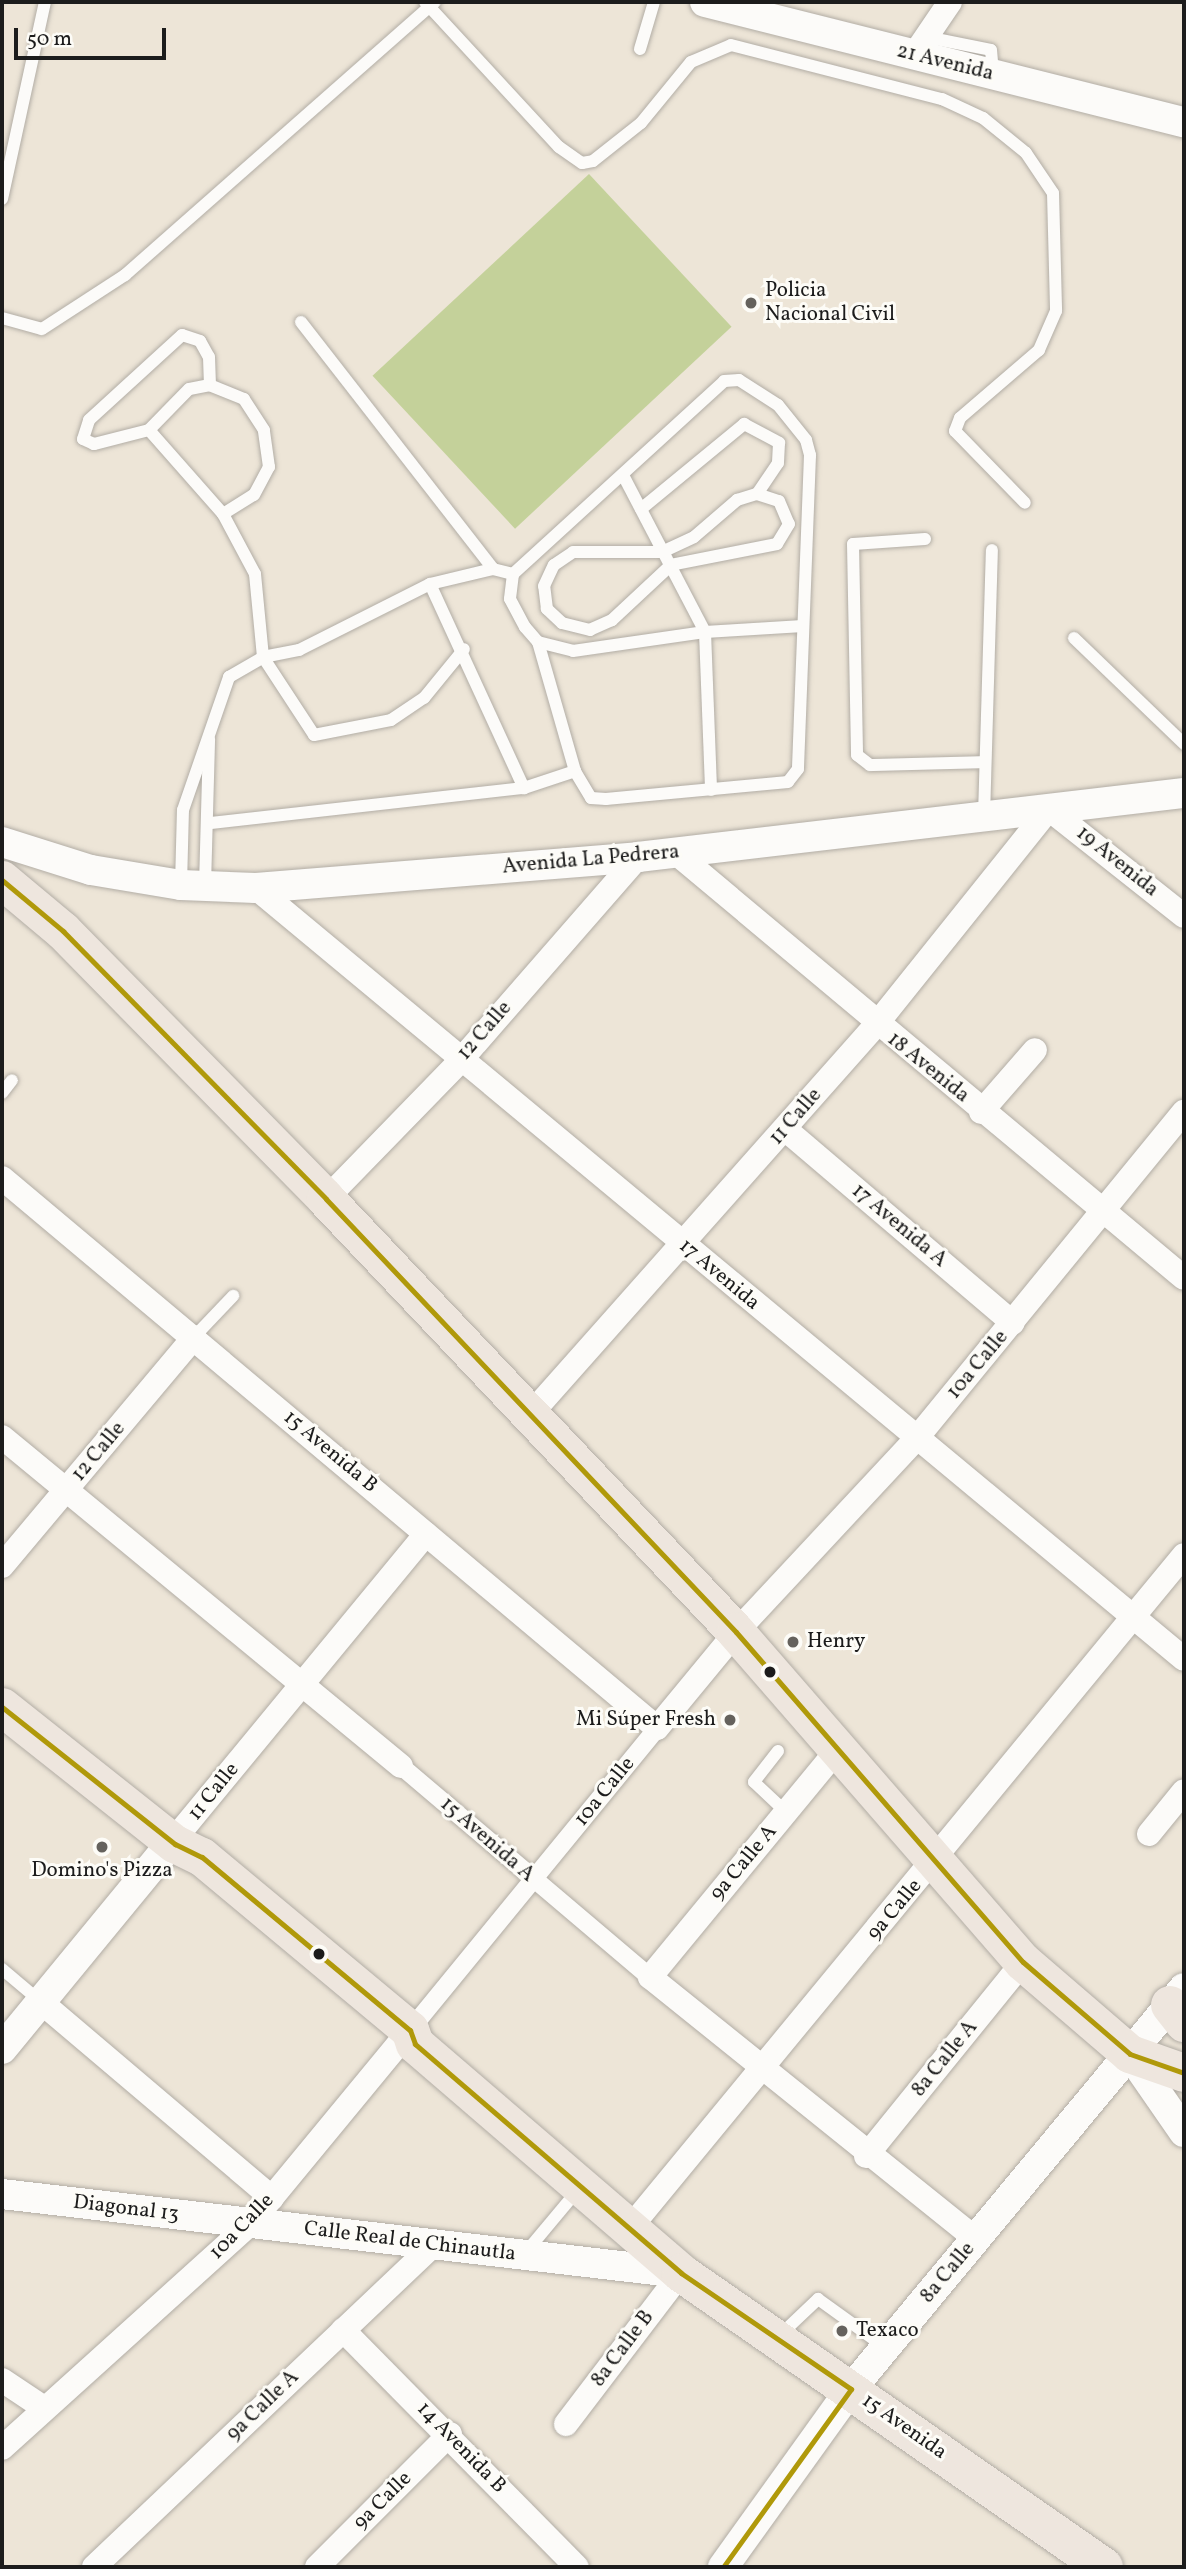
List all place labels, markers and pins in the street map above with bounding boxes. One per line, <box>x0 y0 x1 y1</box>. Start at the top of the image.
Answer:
place label: Policia Nacional Civil <box>765 278 895 328</box>
marker: Policia Nacional Civil <box>743 295 759 311</box>
place label: Henry <box>807 1629 865 1655</box>
marker: Henry <box>785 1634 801 1650</box>
unlabelled marker <box>763 1665 777 1679</box>
place label: Mi Súper Fresh <box>576 1707 716 1733</box>
marker: Mi Súper Fresh <box>722 1712 738 1728</box>
marker: Domino's Pizza <box>94 1839 110 1855</box>
place label: Domino's Pizza <box>31 1858 173 1884</box>
unlabelled marker <box>312 1947 326 1961</box>
place label: Texaco <box>856 2318 919 2344</box>
marker: Texaco <box>834 2323 850 2339</box>

